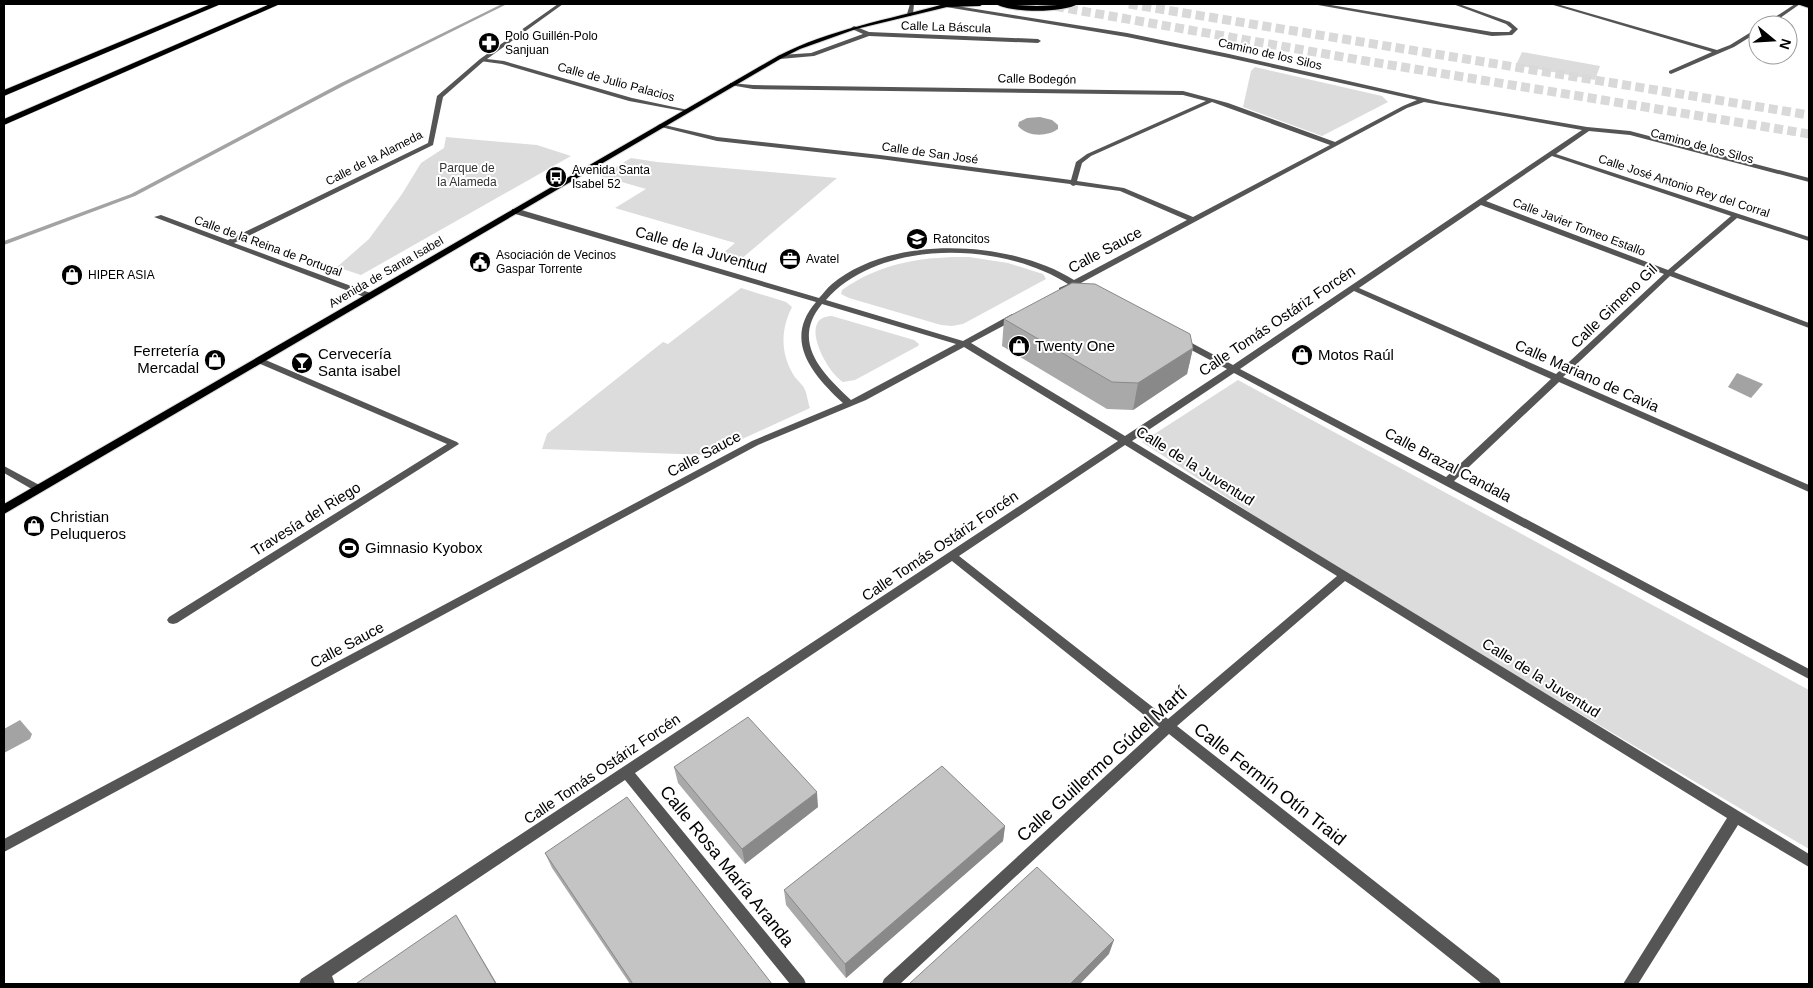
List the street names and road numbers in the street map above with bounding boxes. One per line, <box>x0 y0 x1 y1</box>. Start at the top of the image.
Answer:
street label: Calle La Báscula <box>901 18 992 36</box>
street label: Camino de los Silos <box>1217 35 1323 73</box>
street label: Calle de Julio Palacios <box>556 60 676 104</box>
street label: Calle Bodegón <box>998 71 1076 87</box>
street label: Camino de los Silos <box>1649 126 1755 166</box>
street label: Calle de la Alameda <box>323 127 425 188</box>
street label: Calle de San José <box>881 139 980 167</box>
street label: Calle José Antonio Rey del Corral <box>1597 152 1771 220</box>
street label: Calle Javier Tomeo Estallo <box>1511 195 1648 259</box>
street label: Calle de la Reina de Portugal <box>192 213 344 279</box>
street label: Calle de la Juventud <box>633 223 769 276</box>
street label: Calle Sauce <box>1065 223 1144 276</box>
street label: Avenida de Santa Isabel <box>326 233 446 311</box>
street label: Calle Gimeno Gil <box>1567 260 1660 351</box>
street label: Calle Tomás Ostáriz Forcén <box>1195 262 1358 379</box>
street label: Calle Mariano de Cavia <box>1513 336 1662 415</box>
street label: Calle de la Juventud <box>1133 422 1257 509</box>
street label: Calle Brazal Candala <box>1382 424 1515 505</box>
street label: Calle Sauce <box>664 427 743 480</box>
street label: Travesía del Riego <box>248 478 363 559</box>
street label: Calle Tomás Ostáriz Forcén <box>858 487 1021 604</box>
street label: Calle Sauce <box>307 618 386 671</box>
street label: Calle de la Juventud <box>1479 634 1603 721</box>
street label: Calle Guillermo Gúdel Martí <box>1013 682 1191 846</box>
street label: Calle Tomás Ostáriz Forcén <box>520 710 683 827</box>
street label: Calle Fermín Otín Traid <box>1190 719 1350 849</box>
street label: Calle Rosa María Aranda <box>656 782 799 951</box>

